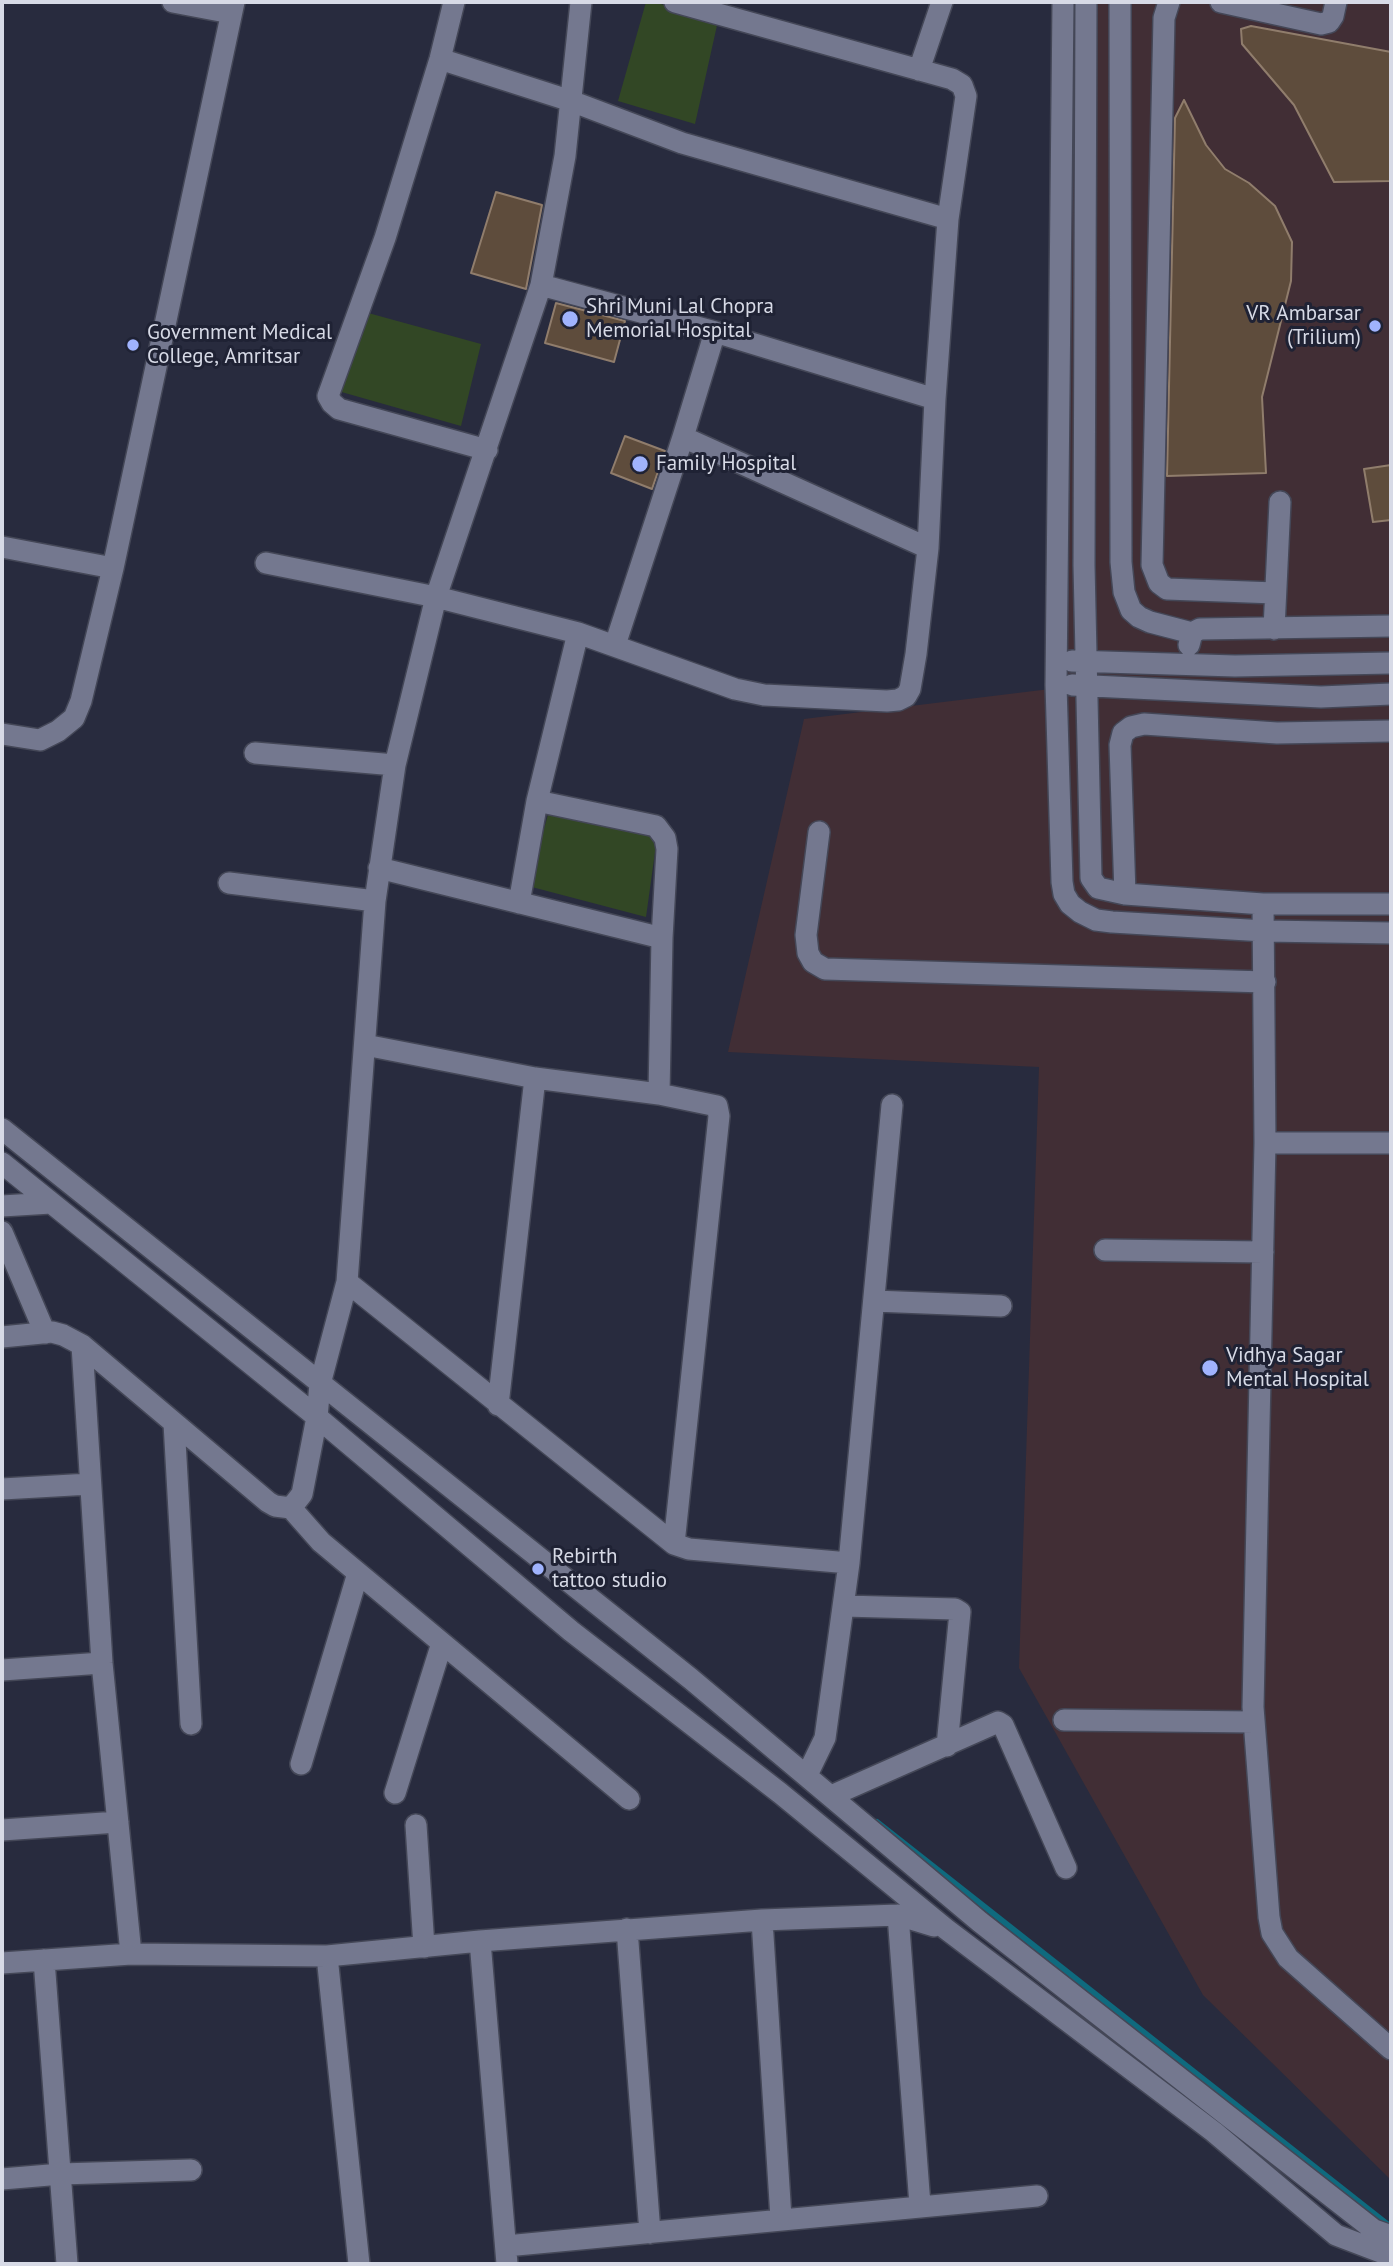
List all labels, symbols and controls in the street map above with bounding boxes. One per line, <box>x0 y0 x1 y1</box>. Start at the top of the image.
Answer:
place label: Shri Muni Lal Chopra Memorial Hospital <box>586 294 774 344</box>
place label: VR Ambarsar (Trilium) <box>1246 301 1361 351</box>
marker: Shri Muni Lal Chopra Memorial Hospital <box>560 309 580 329</box>
marker: VR Ambarsar (Trilium) <box>1367 318 1383 334</box>
place label: Government Medical College, Amritsar <box>147 320 332 370</box>
marker: Government Medical College, Amritsar <box>125 337 141 353</box>
place label: Family Hospital <box>656 451 796 477</box>
marker: Family Hospital <box>630 454 650 474</box>
place label: Vidhya Sagar Mental Hospital <box>1226 1343 1369 1393</box>
marker: Vidhya Sagar Mental Hospital <box>1200 1358 1220 1378</box>
place label: Rebirth tattoo studio <box>552 1544 667 1594</box>
marker: Rebirth tattoo studio <box>530 1561 546 1577</box>

